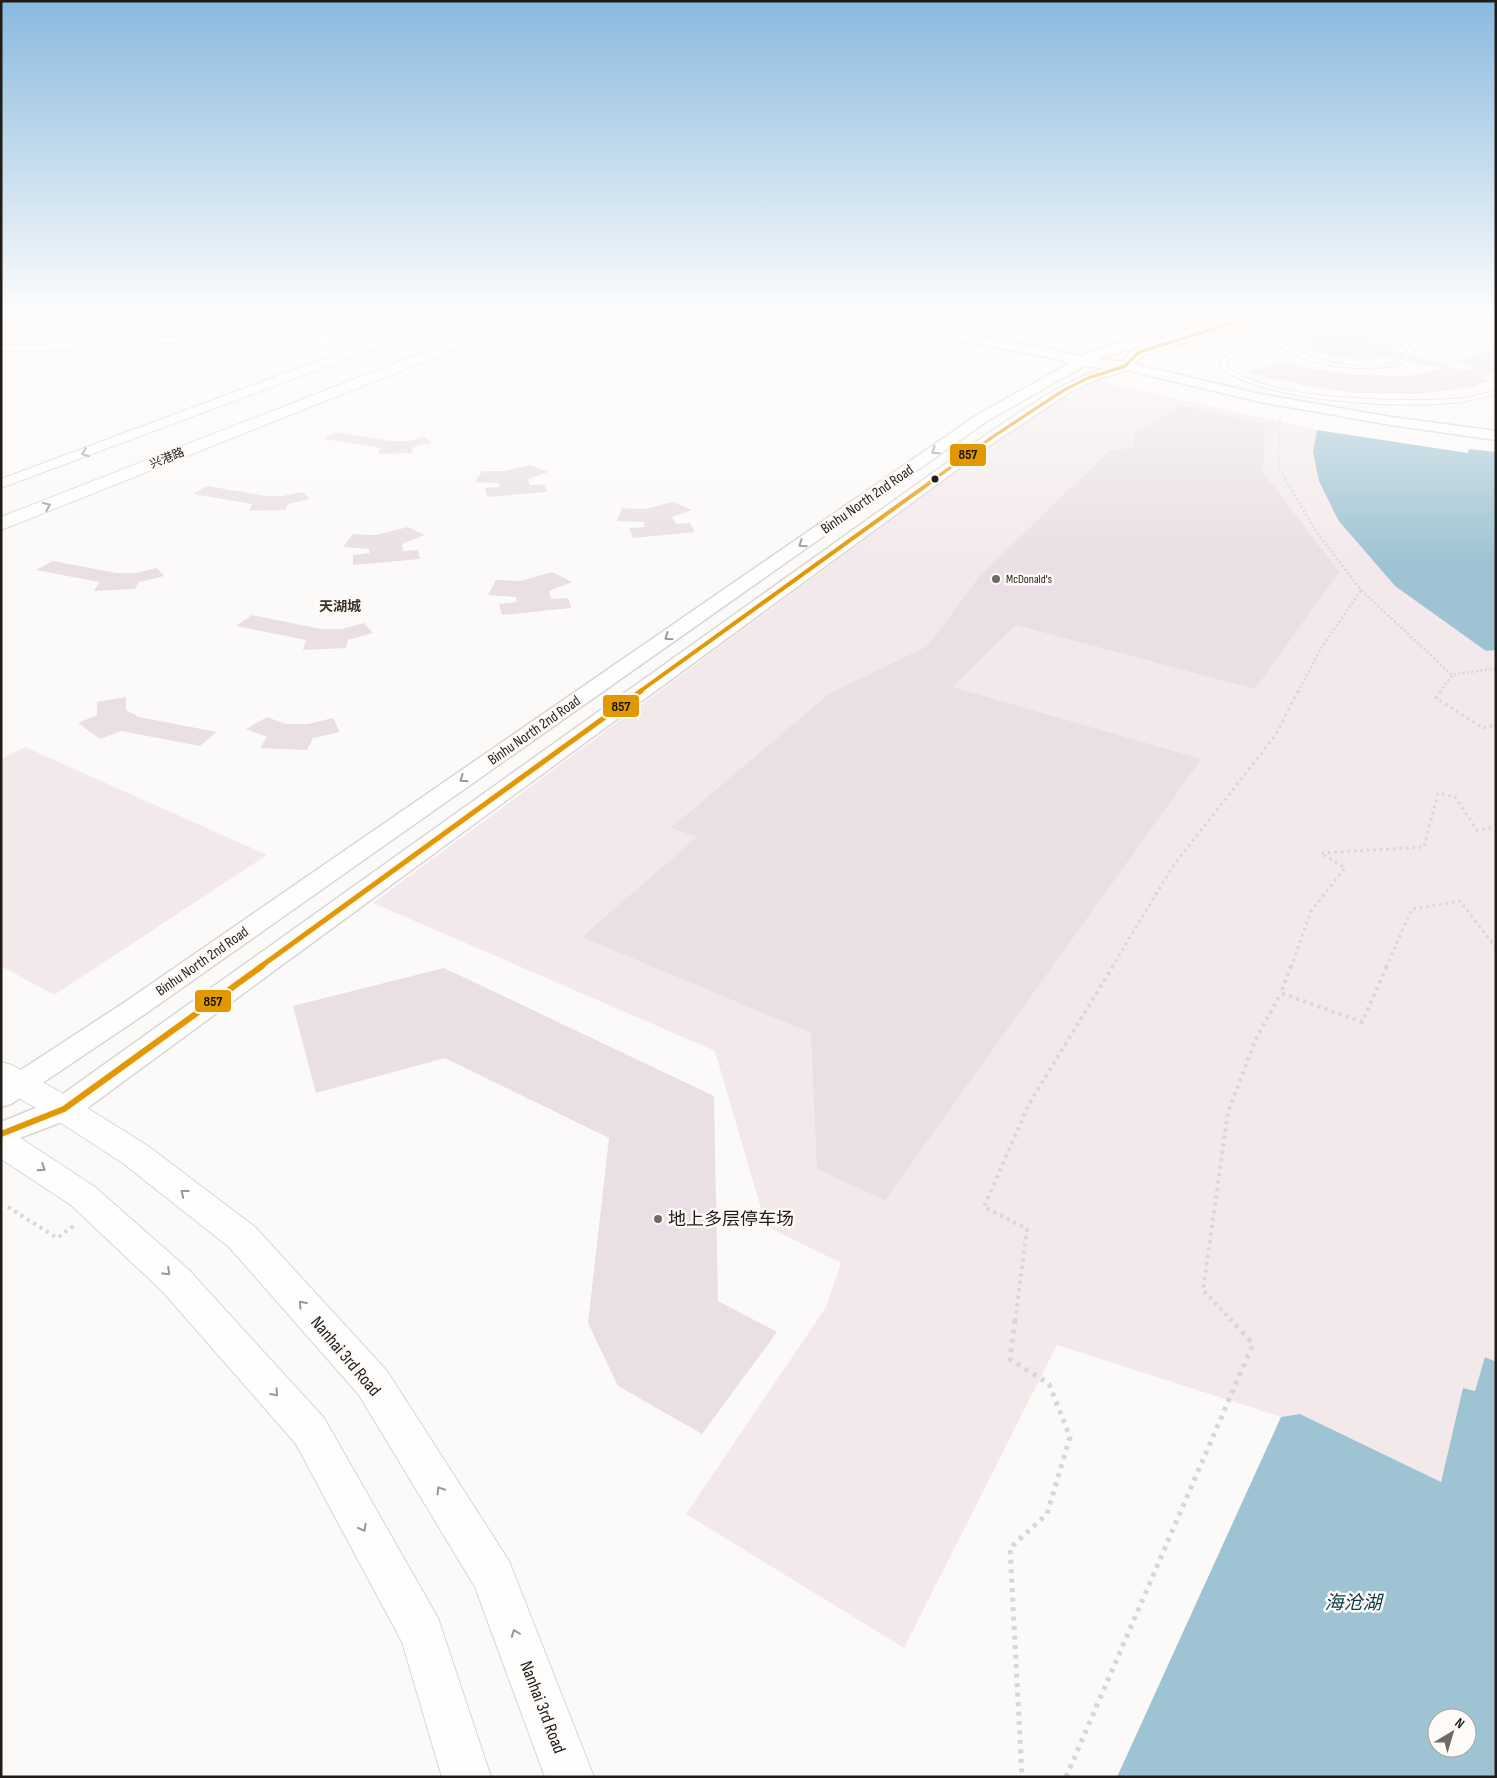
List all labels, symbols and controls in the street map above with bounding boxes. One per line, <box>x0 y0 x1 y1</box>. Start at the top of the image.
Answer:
line badge: 857 <box>949 443 987 467</box>
street label: 兴港路 <box>148 445 187 472</box>
one-way arrow <box>931 445 941 454</box>
text: 857 <box>959 446 978 463</box>
one-way arrow <box>81 447 89 457</box>
street label: Binhu North 2nd Road <box>817 460 917 538</box>
unlabelled marker <box>930 474 940 484</box>
one-way arrow <box>42 502 50 512</box>
one-way arrow <box>798 538 807 547</box>
place label: McDonald's <box>1006 572 1052 587</box>
marker: McDonald's <box>990 573 1002 585</box>
district label: 天湖城 <box>319 598 361 615</box>
one-way arrow <box>664 631 674 640</box>
street label: Binhu North 2nd Road <box>484 691 584 769</box>
line badge: 857 <box>602 694 640 718</box>
text: 857 <box>612 698 631 715</box>
one-way arrow <box>459 773 469 782</box>
street label: Binhu North 2nd Road <box>152 922 252 1000</box>
line badge: 857 <box>194 989 232 1013</box>
text: 857 <box>204 993 223 1010</box>
one-way arrow <box>37 1162 46 1172</box>
one-way arrow <box>181 1189 190 1198</box>
place label: 地上多层停车场 <box>668 1209 794 1230</box>
marker: 地上多层停车场 <box>652 1213 664 1225</box>
one-way arrow <box>161 1266 170 1275</box>
one-way arrow <box>299 1300 308 1309</box>
street label: Nanhai 3rd Road <box>306 1312 385 1400</box>
one-way arrow <box>270 1387 279 1396</box>
one-way arrow <box>436 1486 446 1495</box>
one-way arrow <box>357 1523 367 1532</box>
water label: 海沧湖 <box>1324 1592 1384 1615</box>
one-way arrow <box>511 1629 521 1638</box>
street label: Nanhai 3rd Road <box>515 1658 570 1756</box>
north arrow <box>1427 1708 1477 1758</box>
text: N <box>1452 1714 1468 1732</box>

